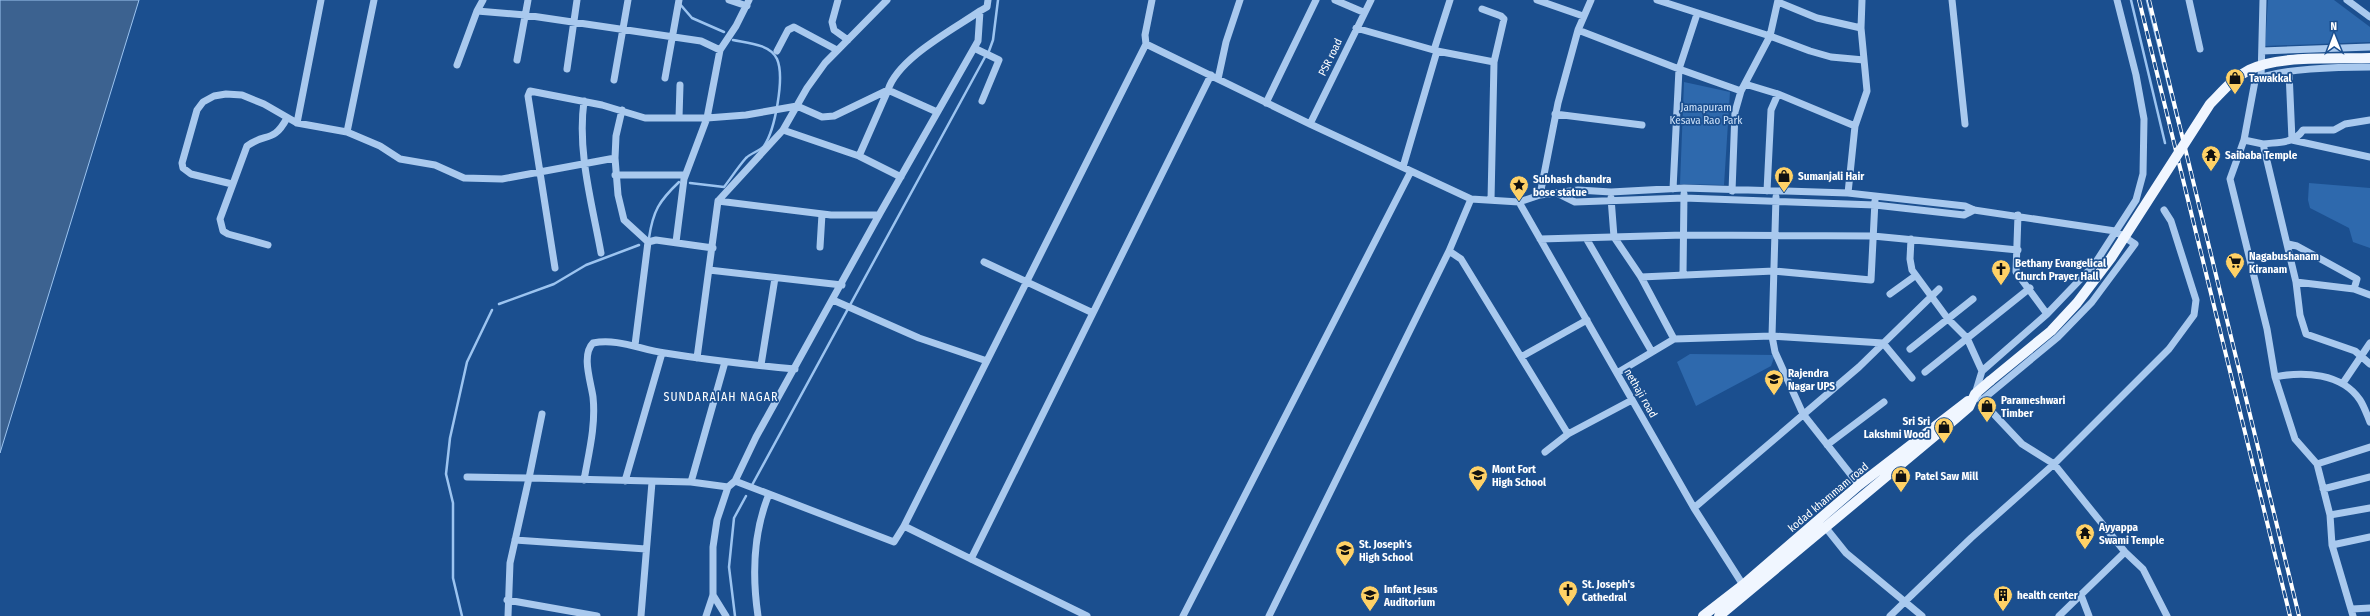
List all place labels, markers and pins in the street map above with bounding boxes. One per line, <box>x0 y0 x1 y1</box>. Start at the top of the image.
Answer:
shop icon: Tawakkal <box>2224 67 2246 95</box>
place label: Tawakkal <box>2249 72 2292 85</box>
temple icon: Saibaba Temple <box>2200 144 2222 172</box>
place label: Saibaba Temple <box>2225 149 2298 162</box>
shop icon: Sumanjali Hair <box>1773 165 1795 193</box>
place label: Sumanjali Hair <box>1798 170 1865 183</box>
place label: Subhash chandra bose statue <box>1533 173 1612 199</box>
place icon: Subhash chandra bose statue <box>1508 174 1530 202</box>
place label: Nagabushanam Kiranam <box>2249 250 2319 276</box>
supermarket icon: Nagabushanam Kiranam <box>2224 251 2246 279</box>
place label: Bethany Evangelical Church Prayer Hall <box>2015 257 2107 283</box>
church icon: Bethany Evangelical Church Prayer Hall <box>1990 258 2012 286</box>
place label: Rajendra Nagar UPS <box>1788 367 1835 393</box>
school or university icon: Rajendra Nagar UPS <box>1763 368 1785 396</box>
place label: Parameshwari Timber <box>2001 394 2066 420</box>
shop icon: Parameshwari Timber <box>1976 395 1998 423</box>
place label: Sri Sri Lakshmi Wood <box>1864 415 1930 441</box>
shop icon: Sri Sri Lakshmi Wood <box>1933 416 1955 444</box>
place label: Mont Fort High School <box>1492 463 1547 489</box>
school or university icon: Mont Fort High School <box>1467 464 1489 492</box>
shop icon: Patel Saw Mill <box>1890 465 1912 493</box>
place label: Patel Saw Mill <box>1915 470 1979 483</box>
place label: Ayyappa Swami Temple <box>2098 521 2165 547</box>
temple icon: Ayyappa Swami Temple <box>2074 522 2096 550</box>
place label: St. Joseph's High School <box>1359 538 1414 564</box>
school or university icon: St. Joseph's High School <box>1334 539 1356 567</box>
place label: St. Joseph's Cathedral <box>1582 578 1635 604</box>
church icon: St. Joseph's Cathedral <box>1557 579 1579 607</box>
place label: Infant Jesus Auditorium <box>1383 583 1438 609</box>
school or university icon: Infant Jesus Auditorium <box>1359 584 1381 612</box>
building icon: health center <box>1992 584 2014 612</box>
place label: health center <box>2017 589 2079 602</box>

